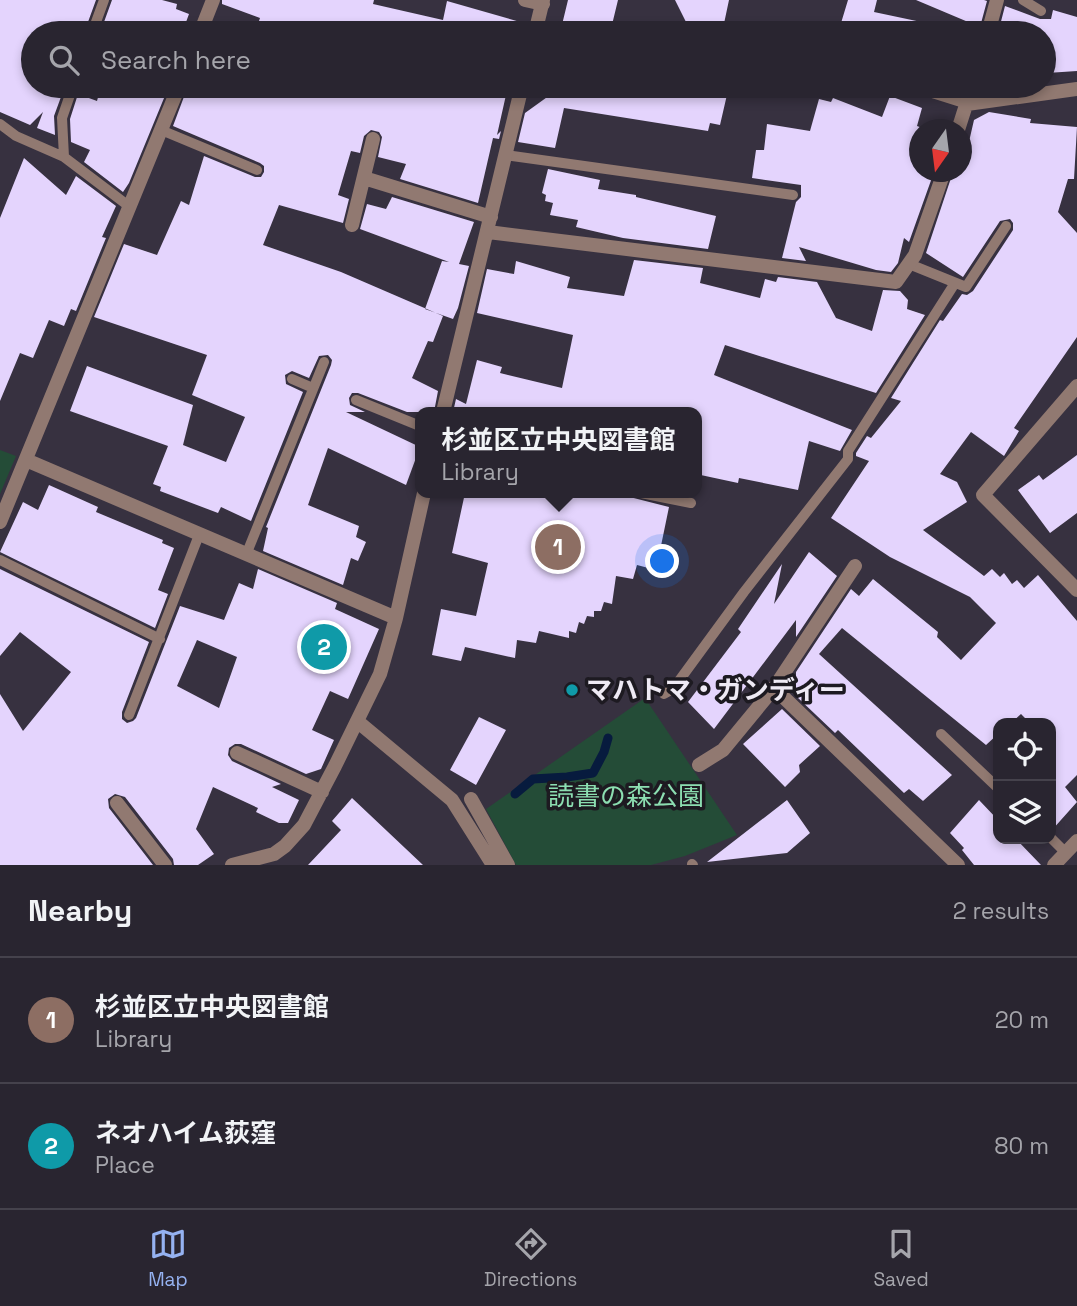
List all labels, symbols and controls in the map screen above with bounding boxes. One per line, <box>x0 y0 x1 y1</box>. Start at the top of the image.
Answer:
search box <box>21 21 1056 98</box>
icon: search <box>45 41 83 79</box>
text: Search here <box>101 43 251 77</box>
north arrow <box>909 119 972 182</box>
popup <box>415 407 702 498</box>
text: 杉並区立中央図書館 <box>441 423 676 457</box>
text: Library <box>441 457 519 487</box>
pin: 1 <box>535 521 581 573</box>
your location <box>645 544 679 578</box>
pin: 2 <box>301 621 347 673</box>
place label: マハトマ・ガンディー <box>586 673 845 707</box>
marker: マハトマ・ガンディー <box>564 682 580 698</box>
map controls <box>993 718 1056 844</box>
button: locate <box>993 718 1056 781</box>
park label: 読書の森公園 <box>548 779 704 813</box>
button: layers <box>993 781 1056 844</box>
text: Nearby <box>28 891 132 930</box>
text: 2 results <box>953 896 1049 926</box>
text: 杉並区立中央図書館 <box>95 990 329 1024</box>
text: 1 <box>46 1005 56 1035</box>
text: 20 m <box>995 1005 1049 1035</box>
text: Library <box>95 1024 172 1054</box>
text: ネオハイム荻窪 <box>95 1116 276 1150</box>
text: 2 <box>44 1131 58 1161</box>
text: 80 m <box>994 1131 1049 1161</box>
text: Place <box>95 1150 155 1180</box>
tab: Map <box>148 1225 188 1292</box>
tab: Directions <box>484 1225 577 1292</box>
tab: Saved <box>873 1225 929 1292</box>

